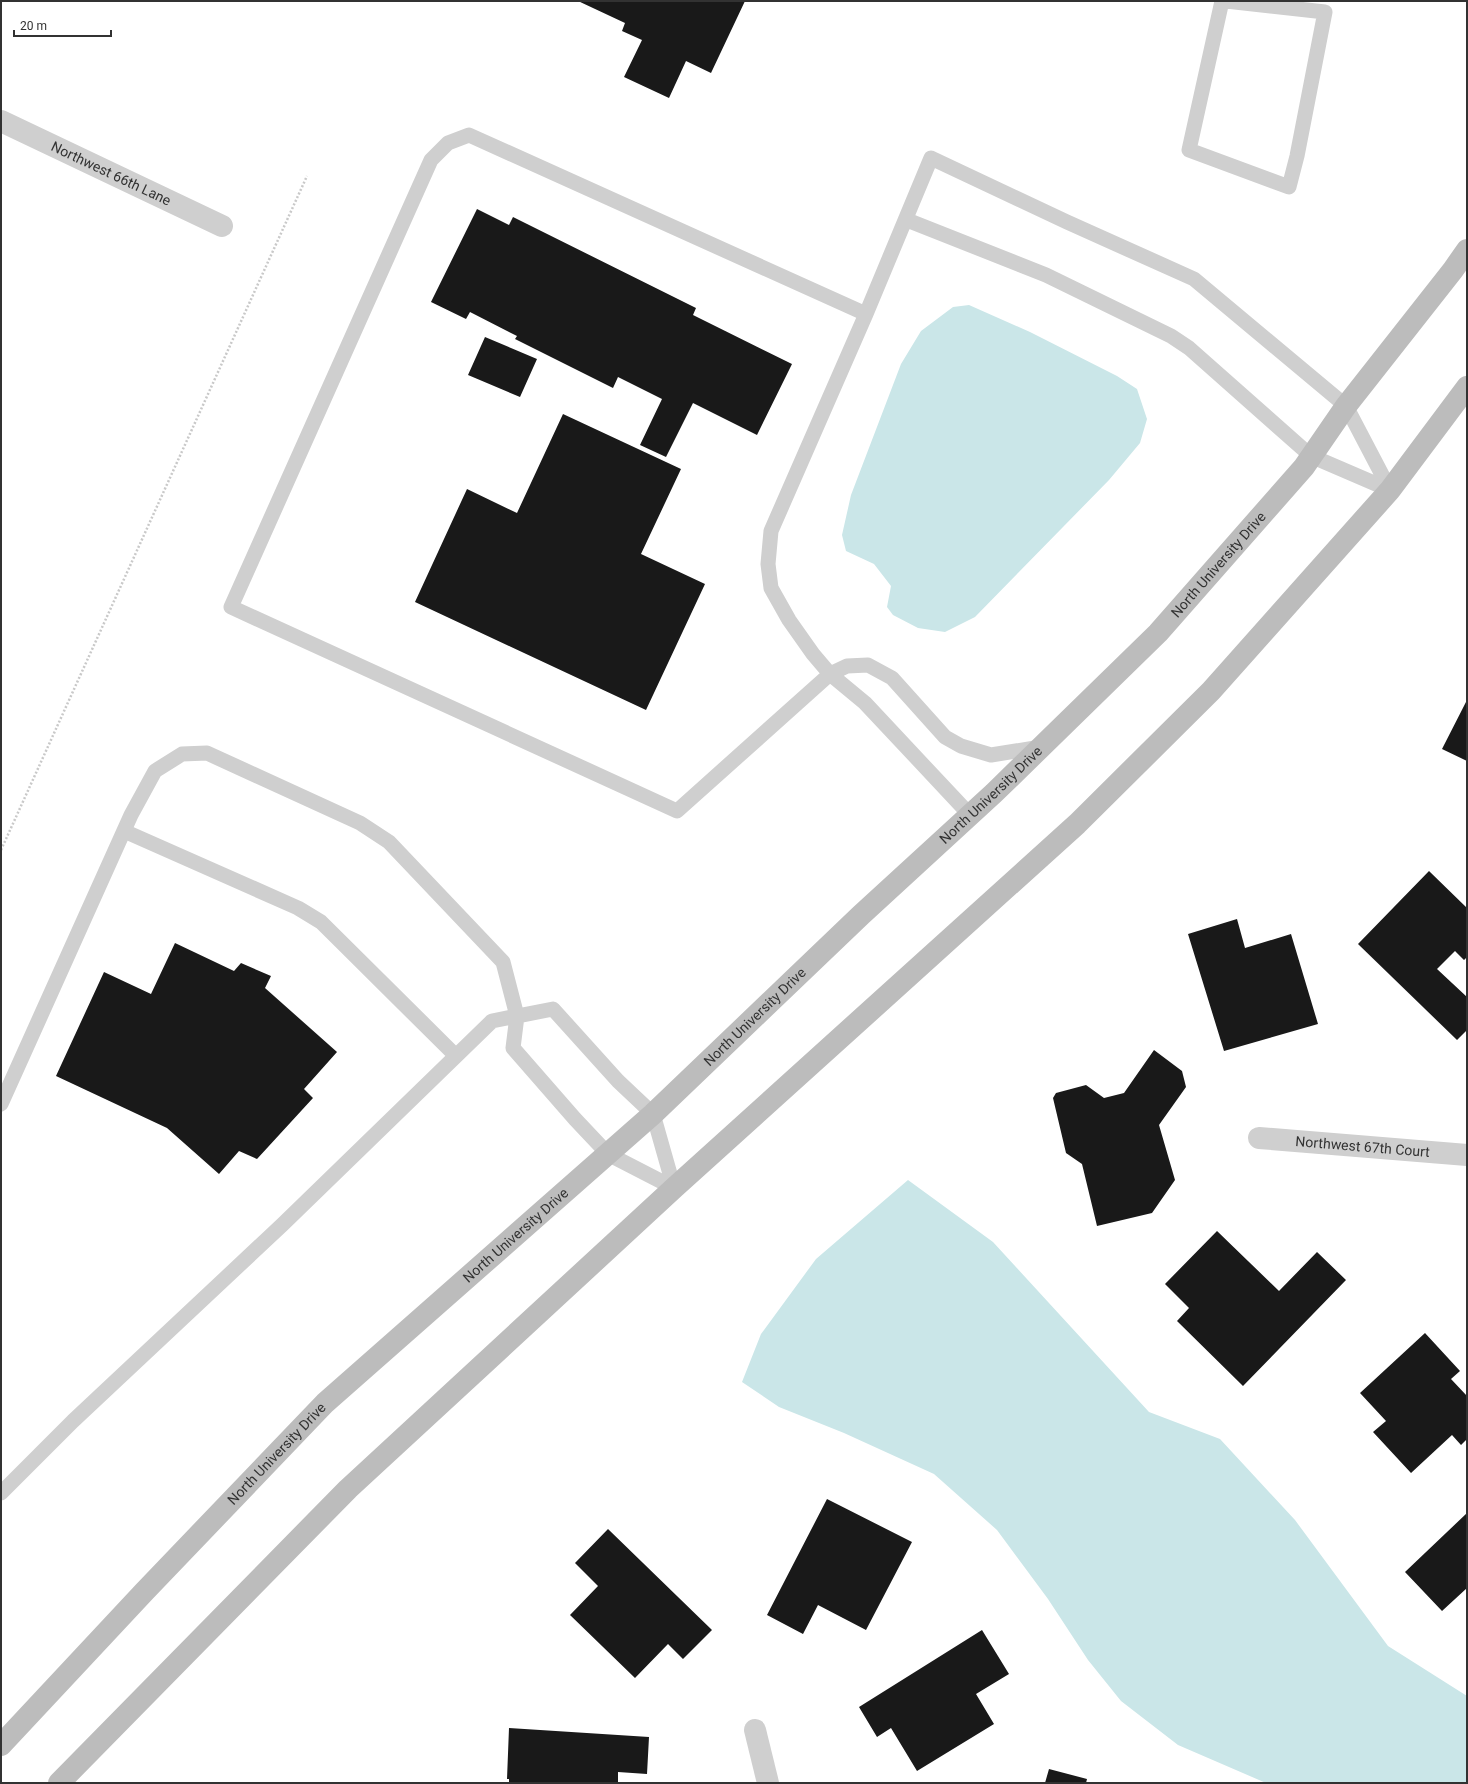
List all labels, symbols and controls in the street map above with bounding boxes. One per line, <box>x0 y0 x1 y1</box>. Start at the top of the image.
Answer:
scale bar <box>14 12 111 38</box>
text: 20 m <box>20 19 47 33</box>
street label: Northwest 66th Lane <box>49 138 174 209</box>
street label: North University Drive <box>1168 509 1269 620</box>
street label: North University Drive <box>936 743 1045 847</box>
street label: North University Drive <box>700 964 809 1069</box>
street label: Northwest 67th Court <box>1295 1133 1431 1160</box>
street label: North University Drive <box>460 1185 571 1286</box>
street label: North University Drive <box>224 1399 329 1508</box>

